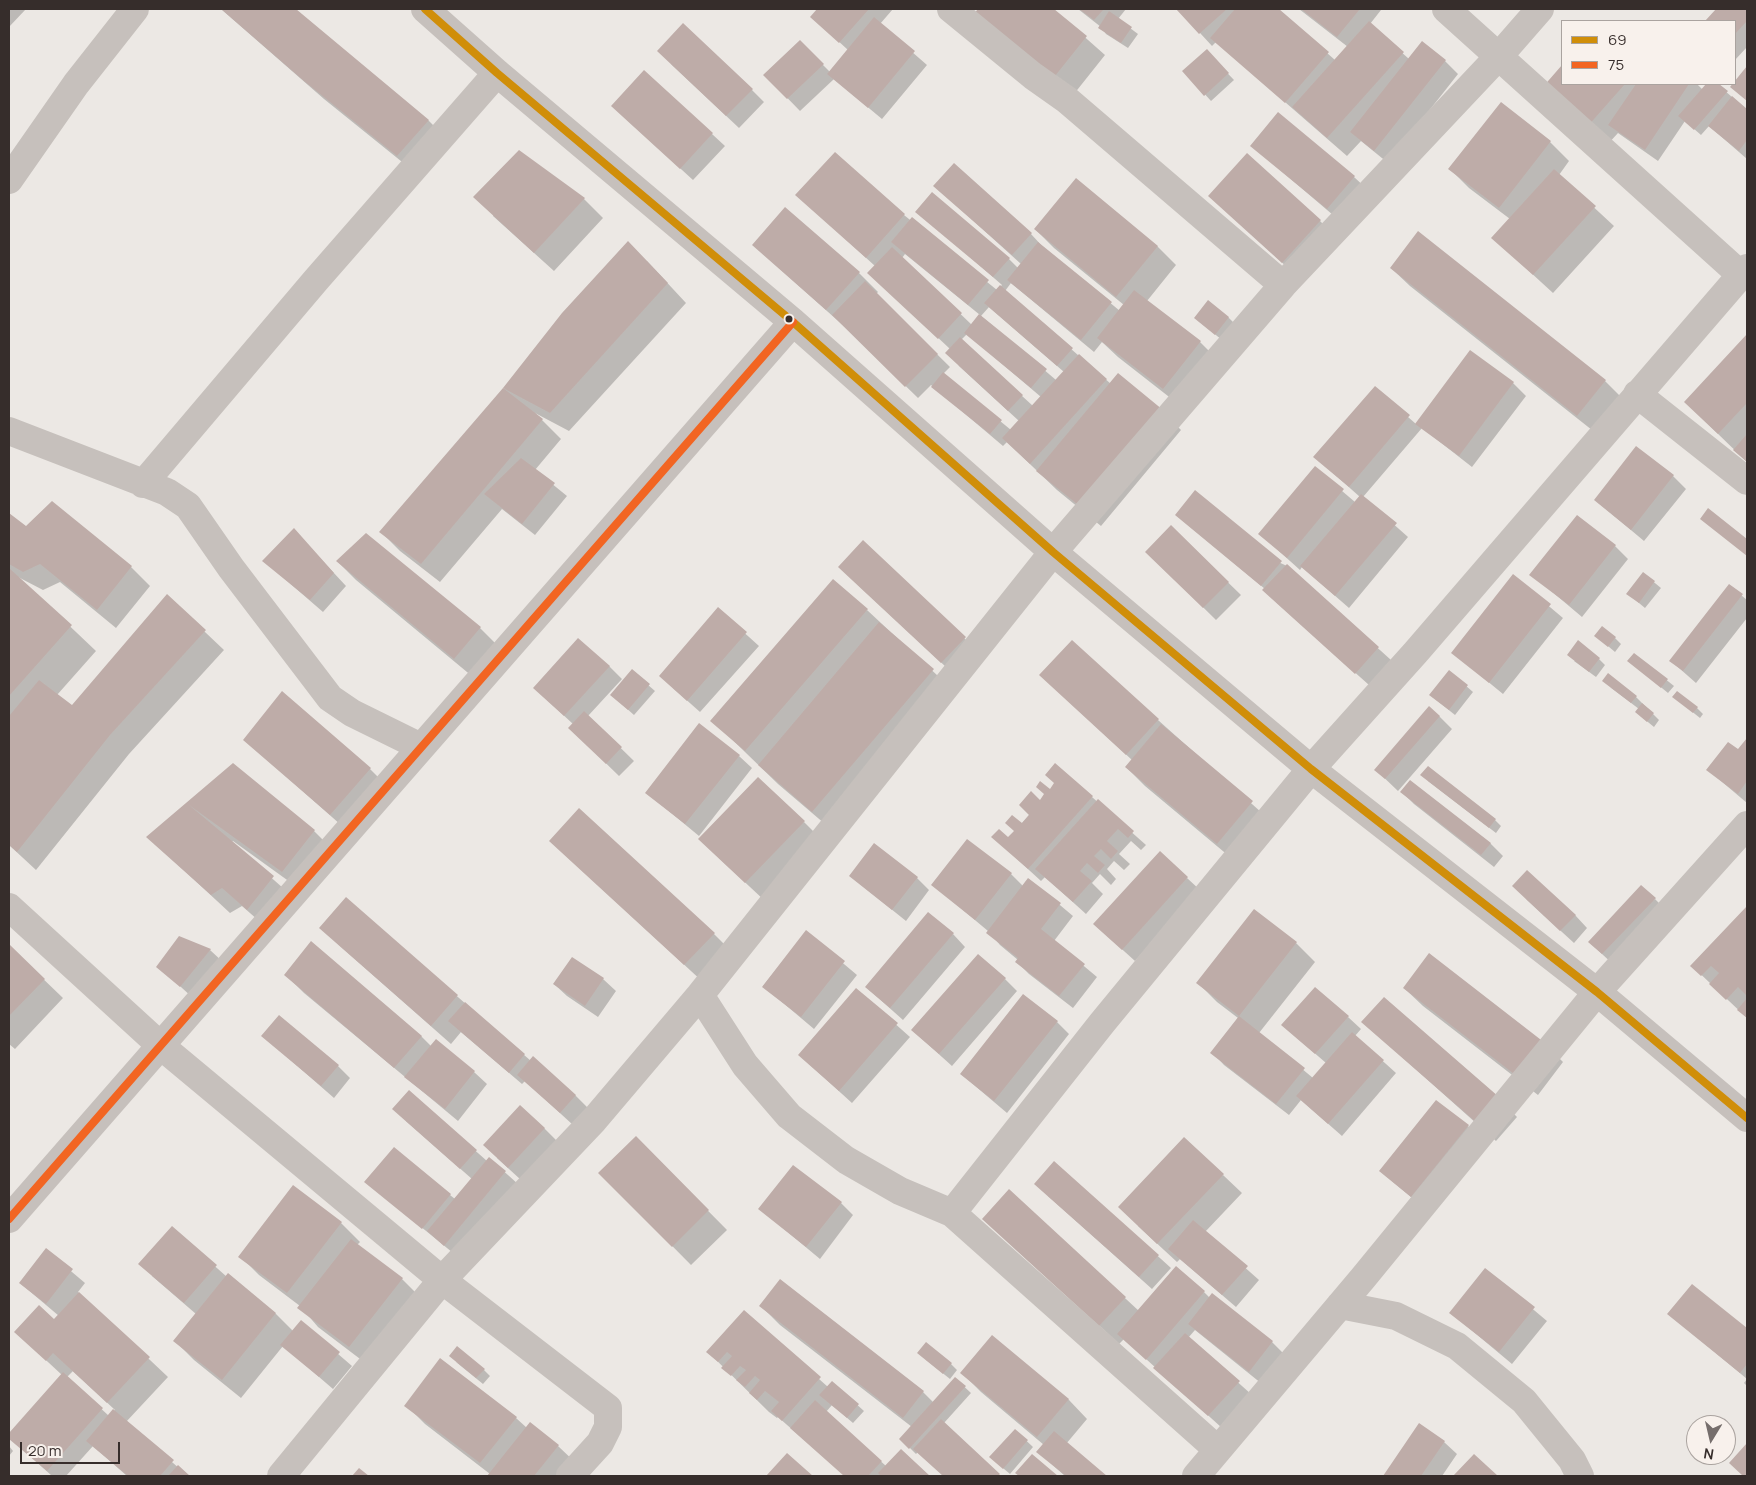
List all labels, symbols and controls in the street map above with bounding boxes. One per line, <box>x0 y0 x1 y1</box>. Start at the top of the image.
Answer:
legend <box>1561 20 1736 85</box>
text: 69 <box>1608 29 1626 50</box>
text: 75 <box>1608 54 1624 75</box>
unlabelled marker <box>784 314 794 324</box>
north arrow <box>1686 1415 1736 1465</box>
scale bar <box>22 1432 122 1464</box>
text: 20 m <box>28 1440 61 1461</box>
text: N <box>1702 1444 1715 1464</box>

